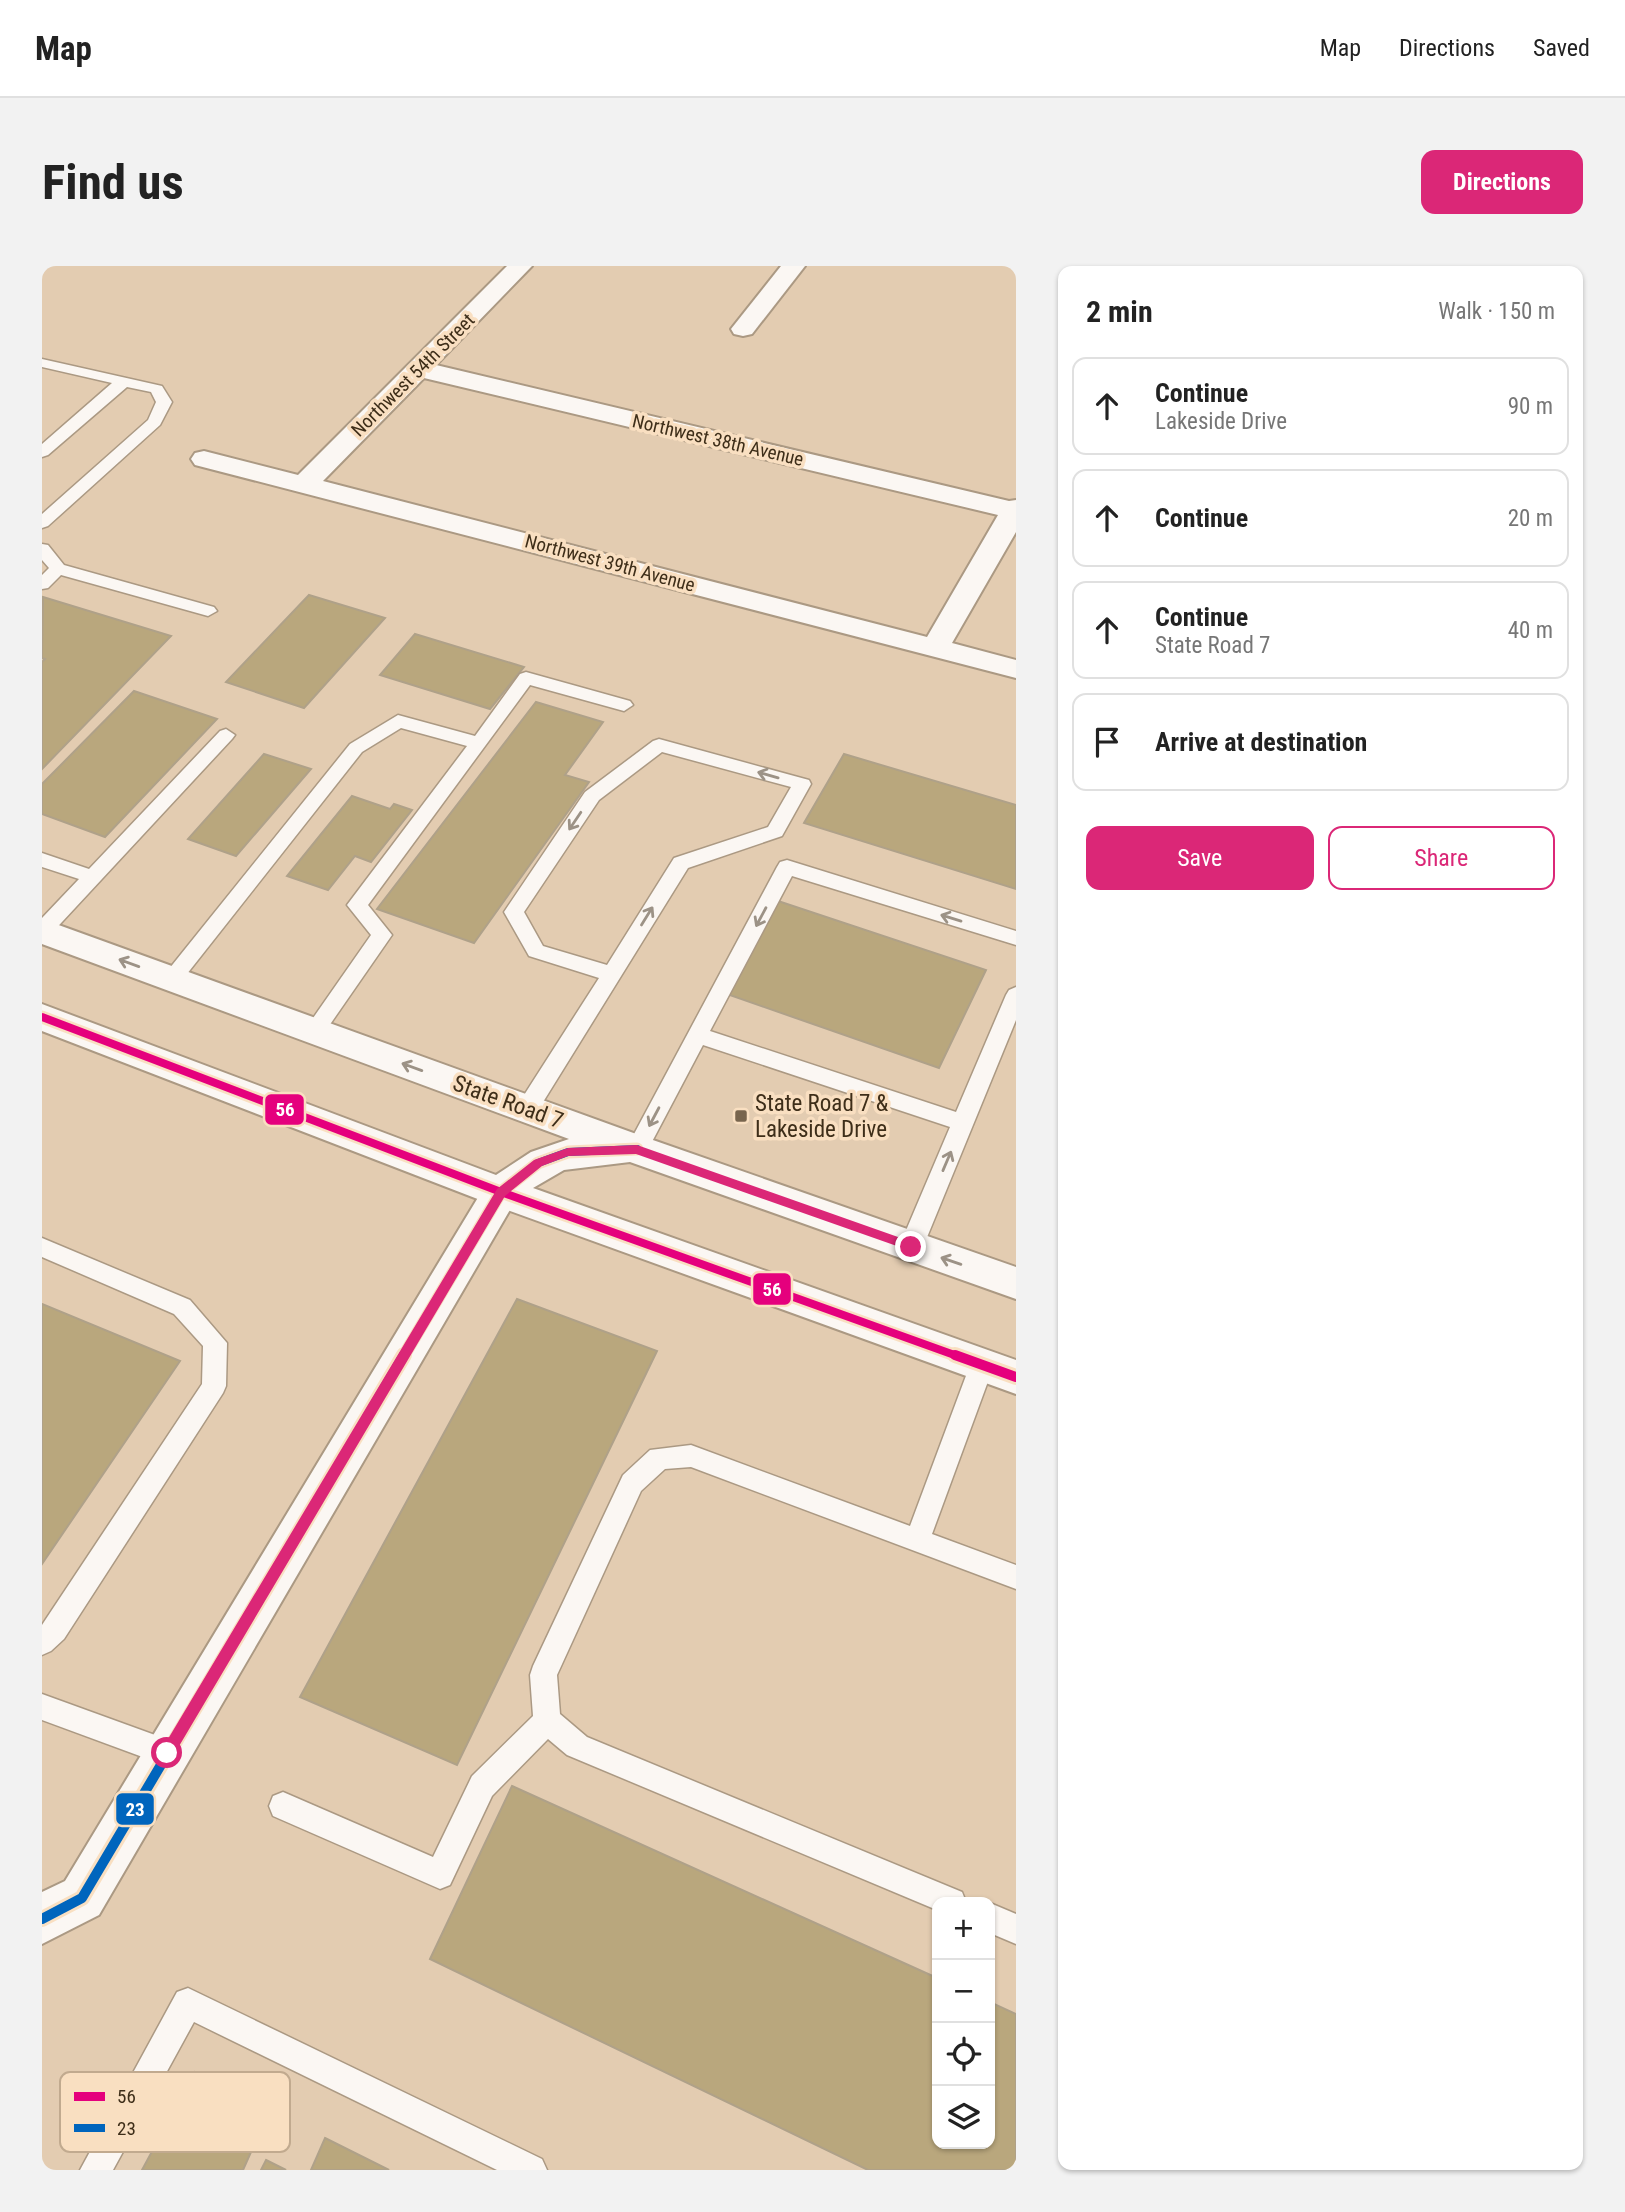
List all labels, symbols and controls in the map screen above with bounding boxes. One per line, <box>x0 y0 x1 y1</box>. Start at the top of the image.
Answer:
text: Map <box>35 29 92 68</box>
text: Map <box>1320 34 1361 62</box>
text: Directions <box>1399 34 1495 62</box>
text: Saved <box>1533 34 1590 62</box>
button: Directions <box>1421 150 1583 214</box>
text: Find us <box>42 154 184 211</box>
text: 2 min <box>1086 294 1153 329</box>
text: Walk · 150 m <box>1438 298 1555 325</box>
street label: Northwest 54th Street <box>347 309 479 441</box>
text: Continue <box>1155 378 1248 408</box>
icon: ahead <box>1088 387 1126 425</box>
text: 90 m <box>1508 393 1553 420</box>
text: Lakeside Drive <box>1155 408 1287 435</box>
street label: Northwest 38th Avenue <box>630 409 806 471</box>
icon: ahead <box>1088 499 1126 537</box>
text: Continue <box>1155 503 1248 533</box>
text: 20 m <box>1508 505 1553 532</box>
street label: Northwest 39th Avenue <box>523 529 698 597</box>
text: Continue <box>1155 602 1248 632</box>
icon: ahead <box>1088 611 1126 649</box>
text: 40 m <box>1508 617 1553 644</box>
text: State Road 7 <box>1155 632 1270 659</box>
icon: arrive <box>1088 723 1126 761</box>
text: Arrive at destination <box>1155 727 1367 757</box>
one-way arrow <box>757 768 780 781</box>
one-way arrow <box>568 811 582 830</box>
button: Save <box>1086 826 1314 890</box>
button: Share <box>1328 826 1555 890</box>
one-way arrow <box>753 906 767 926</box>
one-way arrow <box>640 907 655 926</box>
one-way arrow <box>940 911 962 924</box>
one-way arrow <box>119 956 141 968</box>
one-way arrow <box>401 1059 423 1072</box>
street label: State Road 7 <box>449 1070 567 1134</box>
place label: State Road 7 & Lakeside Drive <box>755 1090 889 1143</box>
line badge: 56 <box>264 1093 305 1126</box>
text: 56 <box>275 1098 295 1121</box>
one-way arrow <box>647 1107 661 1127</box>
marker: State Road 7 & Lakeside Drive <box>733 1108 749 1124</box>
one-way arrow <box>941 1151 954 1173</box>
route end <box>895 1231 926 1262</box>
one-way arrow <box>941 1254 963 1266</box>
line badge: 56 <box>752 1272 792 1306</box>
text: 56 <box>762 1278 782 1301</box>
route start <box>151 1737 182 1768</box>
line badge: 23 <box>115 1792 155 1826</box>
text: 23 <box>125 1798 145 1821</box>
map controls <box>932 1897 995 2149</box>
button: + <box>932 1897 995 1960</box>
button: − <box>932 1960 995 2023</box>
button: locate <box>932 2023 995 2086</box>
legend <box>60 2072 290 2152</box>
text: 56 <box>117 2085 136 2108</box>
button: layers <box>932 2086 995 2149</box>
text: 23 <box>117 2117 136 2140</box>

